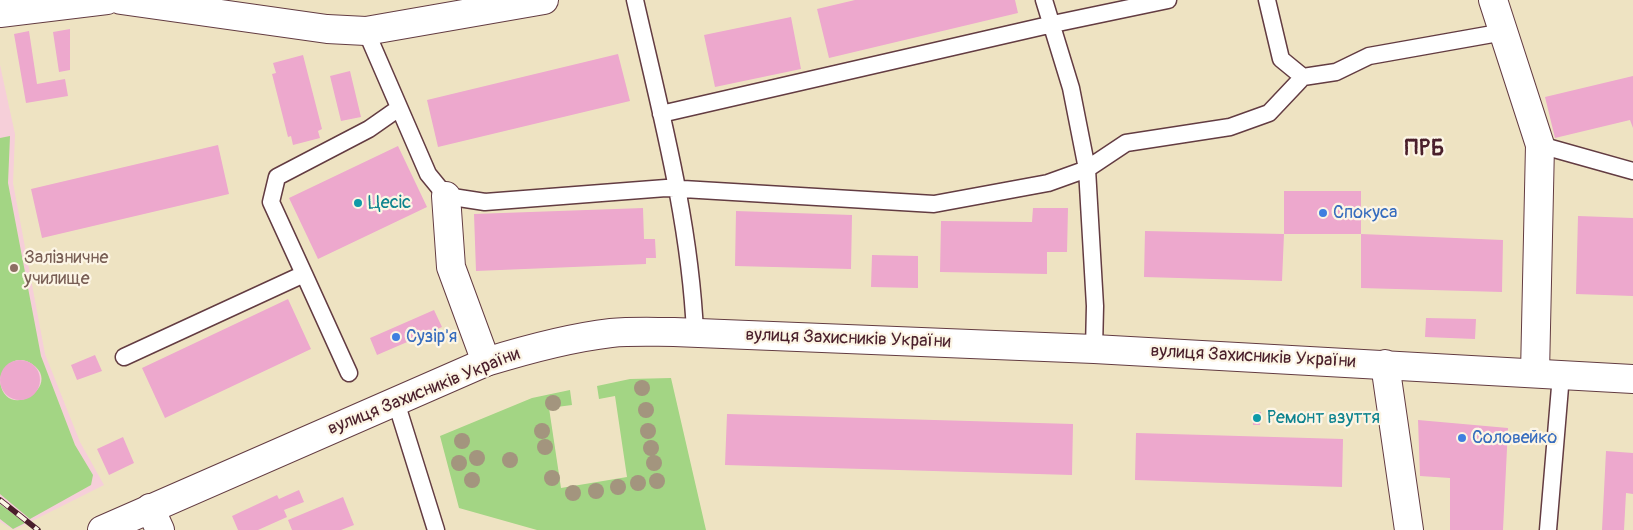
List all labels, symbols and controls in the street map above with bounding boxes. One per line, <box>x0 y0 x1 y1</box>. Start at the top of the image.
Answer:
district label: ПРБ <box>1404 136 1446 162</box>
place label: Цесіс <box>368 192 411 214</box>
marker: Цесіс <box>352 197 364 209</box>
place label: Спокуса <box>1333 202 1397 224</box>
marker: Спокуса <box>1317 207 1329 219</box>
place label: Залізничне училище <box>24 247 108 290</box>
marker: Залізничне училище <box>8 262 20 274</box>
street label: вулиця Захисників України <box>745 325 951 353</box>
place label: Сузір'я <box>406 326 457 348</box>
marker: Сузір'я <box>390 331 402 343</box>
street label: вулиця Захисників України <box>1150 341 1356 373</box>
street label: вулиця Захисників України <box>325 344 523 440</box>
place label: Ремонт взуття <box>1267 407 1380 429</box>
marker: Ремонт взуття <box>1251 412 1263 424</box>
place label: Соловейко <box>1472 427 1557 449</box>
marker: Соловейко <box>1456 432 1468 444</box>

